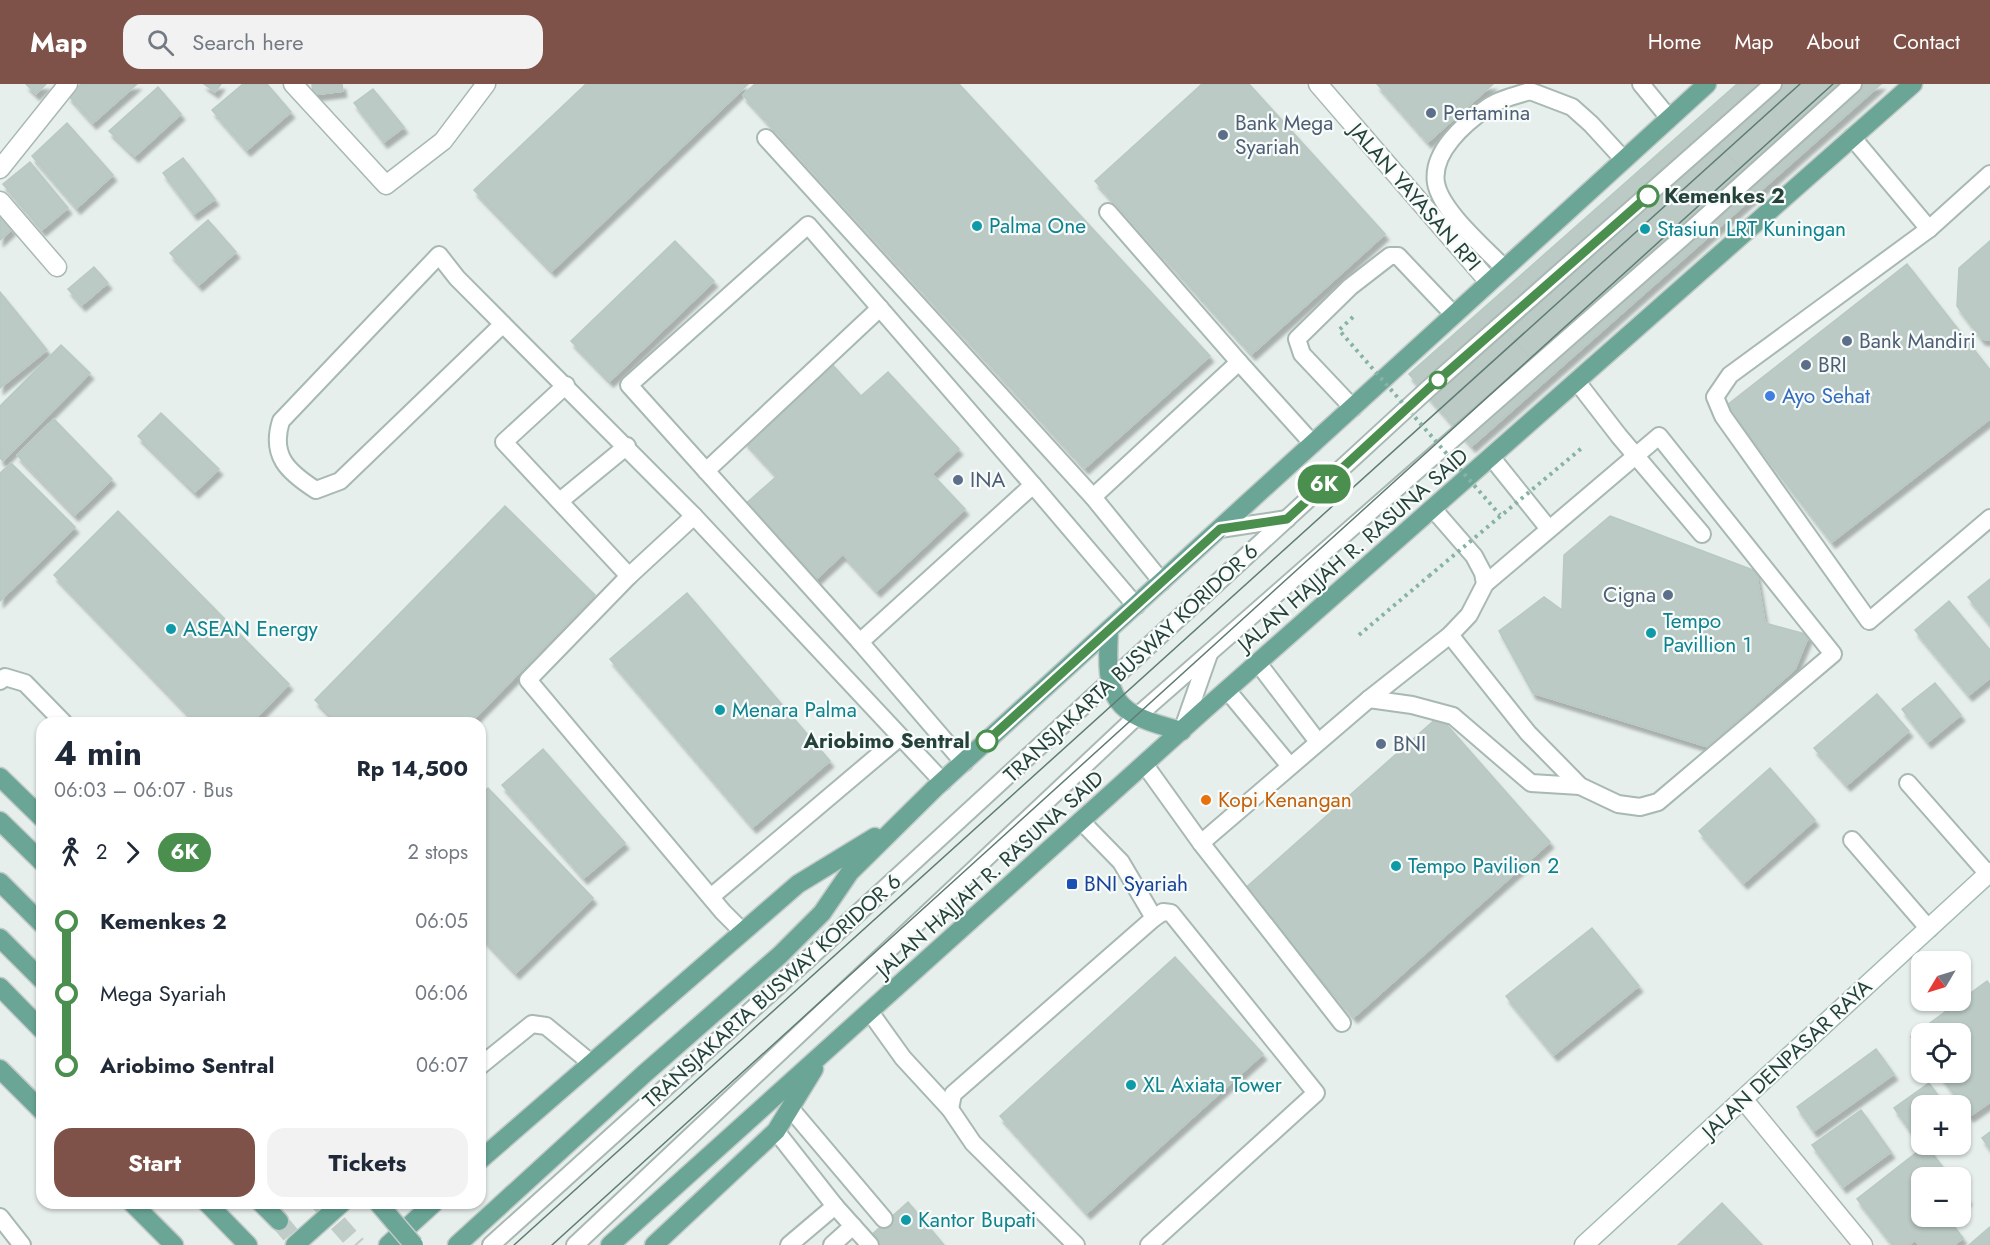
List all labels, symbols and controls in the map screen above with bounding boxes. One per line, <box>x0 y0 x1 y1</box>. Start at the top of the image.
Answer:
search box <box>123 15 543 69</box>
text: Map <box>30 22 87 63</box>
icon: search <box>144 26 177 59</box>
text: Search here <box>192 26 304 58</box>
text: Home <box>1648 27 1701 57</box>
text: Map <box>1734 27 1774 57</box>
text: About <box>1807 27 1860 57</box>
text: Contact <box>1893 27 1960 57</box>
place label: Pertamina <box>1443 98 1530 128</box>
marker: Pertamina <box>1424 106 1438 120</box>
place label: Bank Mega Syariah <box>1235 108 1333 162</box>
street label: JALAN YAYASAN RPI <box>1340 114 1488 278</box>
marker: Bank Mega Syariah <box>1216 128 1230 142</box>
place label: Kemenkes 2 <box>1664 181 1785 211</box>
marker: Kemenkes 2 <box>1637 185 1659 207</box>
place label: Palma One <box>989 211 1086 241</box>
place label: Stasiun LRT Kuningan <box>1657 214 1846 244</box>
marker: Palma One <box>970 219 984 233</box>
marker: Stasiun LRT Kuningan <box>1638 222 1652 236</box>
place label: Bank Mandiri <box>1859 326 1976 356</box>
marker: Bank Mandiri <box>1840 334 1854 348</box>
place label: BRI <box>1818 350 1847 380</box>
marker: BRI <box>1799 358 1813 372</box>
unlabelled marker <box>1429 371 1447 389</box>
place label: Ayo Sehat <box>1782 381 1870 411</box>
marker: Ayo Sehat <box>1763 389 1777 403</box>
street label: JALAN HAJJAH R. RASUNA SAID <box>1229 441 1475 661</box>
line badge: 6K <box>1297 464 1351 504</box>
place label: INA <box>970 465 1005 495</box>
text: 6K <box>1310 469 1338 499</box>
marker: INA <box>951 473 965 487</box>
street label: TRANSJAKARTA BUSWAY KORIDOR 6 <box>997 537 1265 789</box>
place label: Cigna <box>1603 580 1656 610</box>
marker: Cigna <box>1661 588 1675 602</box>
place label: Tempo Pavillion 1 <box>1663 606 1752 660</box>
place label: ASEAN Energy <box>183 614 319 644</box>
marker: ASEAN Energy <box>164 622 178 636</box>
marker: Tempo Pavillion 1 <box>1644 626 1658 640</box>
place label: Menara Palma <box>732 695 857 725</box>
marker: Menara Palma <box>713 703 727 717</box>
place label: Ariobimo Sentral <box>803 726 970 756</box>
place label: BNI <box>1393 729 1426 759</box>
text: 4 min <box>54 730 142 777</box>
marker: Ariobimo Sentral <box>976 730 998 752</box>
marker: BNI <box>1374 737 1388 751</box>
text: Rp 14,500 <box>357 752 468 784</box>
street label: JALAN HAJJAH R. RASUNA SAID <box>867 764 1110 986</box>
text: 06:03 – 06:07 · Bus <box>54 776 233 805</box>
place label: Kopi Kenangan <box>1218 785 1352 815</box>
marker: Kopi Kenangan <box>1199 793 1213 807</box>
icon: walk <box>54 836 87 869</box>
icon: forward <box>116 836 149 869</box>
text: 6K <box>170 837 199 867</box>
text: 2 <box>96 838 107 867</box>
text: 2 stops <box>407 838 468 867</box>
place label: Tempo Pavilion 2 <box>1408 851 1559 881</box>
marker: Tempo Pavilion 2 <box>1389 859 1403 873</box>
street label: TRANSJAKARTA BUSWAY KORIDOR 6 <box>636 867 908 1115</box>
place label: BNI Syariah <box>1084 869 1188 899</box>
marker: BNI Syariah <box>1065 877 1079 891</box>
text: Kemenkes 2 <box>100 905 227 937</box>
text: 06:05 <box>415 907 468 936</box>
north arrow <box>1911 951 1971 1011</box>
map controls <box>1911 951 1971 1227</box>
street label: JALAN DENPASAR RAYA <box>1693 972 1879 1148</box>
text: Mega Syariah <box>100 977 227 1009</box>
text: 06:06 <box>415 979 468 1008</box>
button: locate <box>1911 1023 1971 1083</box>
text: Ariobimo Sentral <box>100 1049 274 1081</box>
text: 06:07 <box>416 1051 468 1080</box>
place label: XL Axiata Tower <box>1143 1070 1283 1100</box>
marker: XL Axiata Tower <box>1124 1078 1138 1092</box>
button: + <box>1911 1095 1971 1155</box>
button: Start <box>54 1128 255 1197</box>
button: Tickets <box>267 1128 468 1197</box>
button: − <box>1911 1167 1971 1227</box>
place label: Kantor Bupati <box>918 1205 1036 1235</box>
marker: Kantor Bupati <box>899 1213 913 1227</box>

